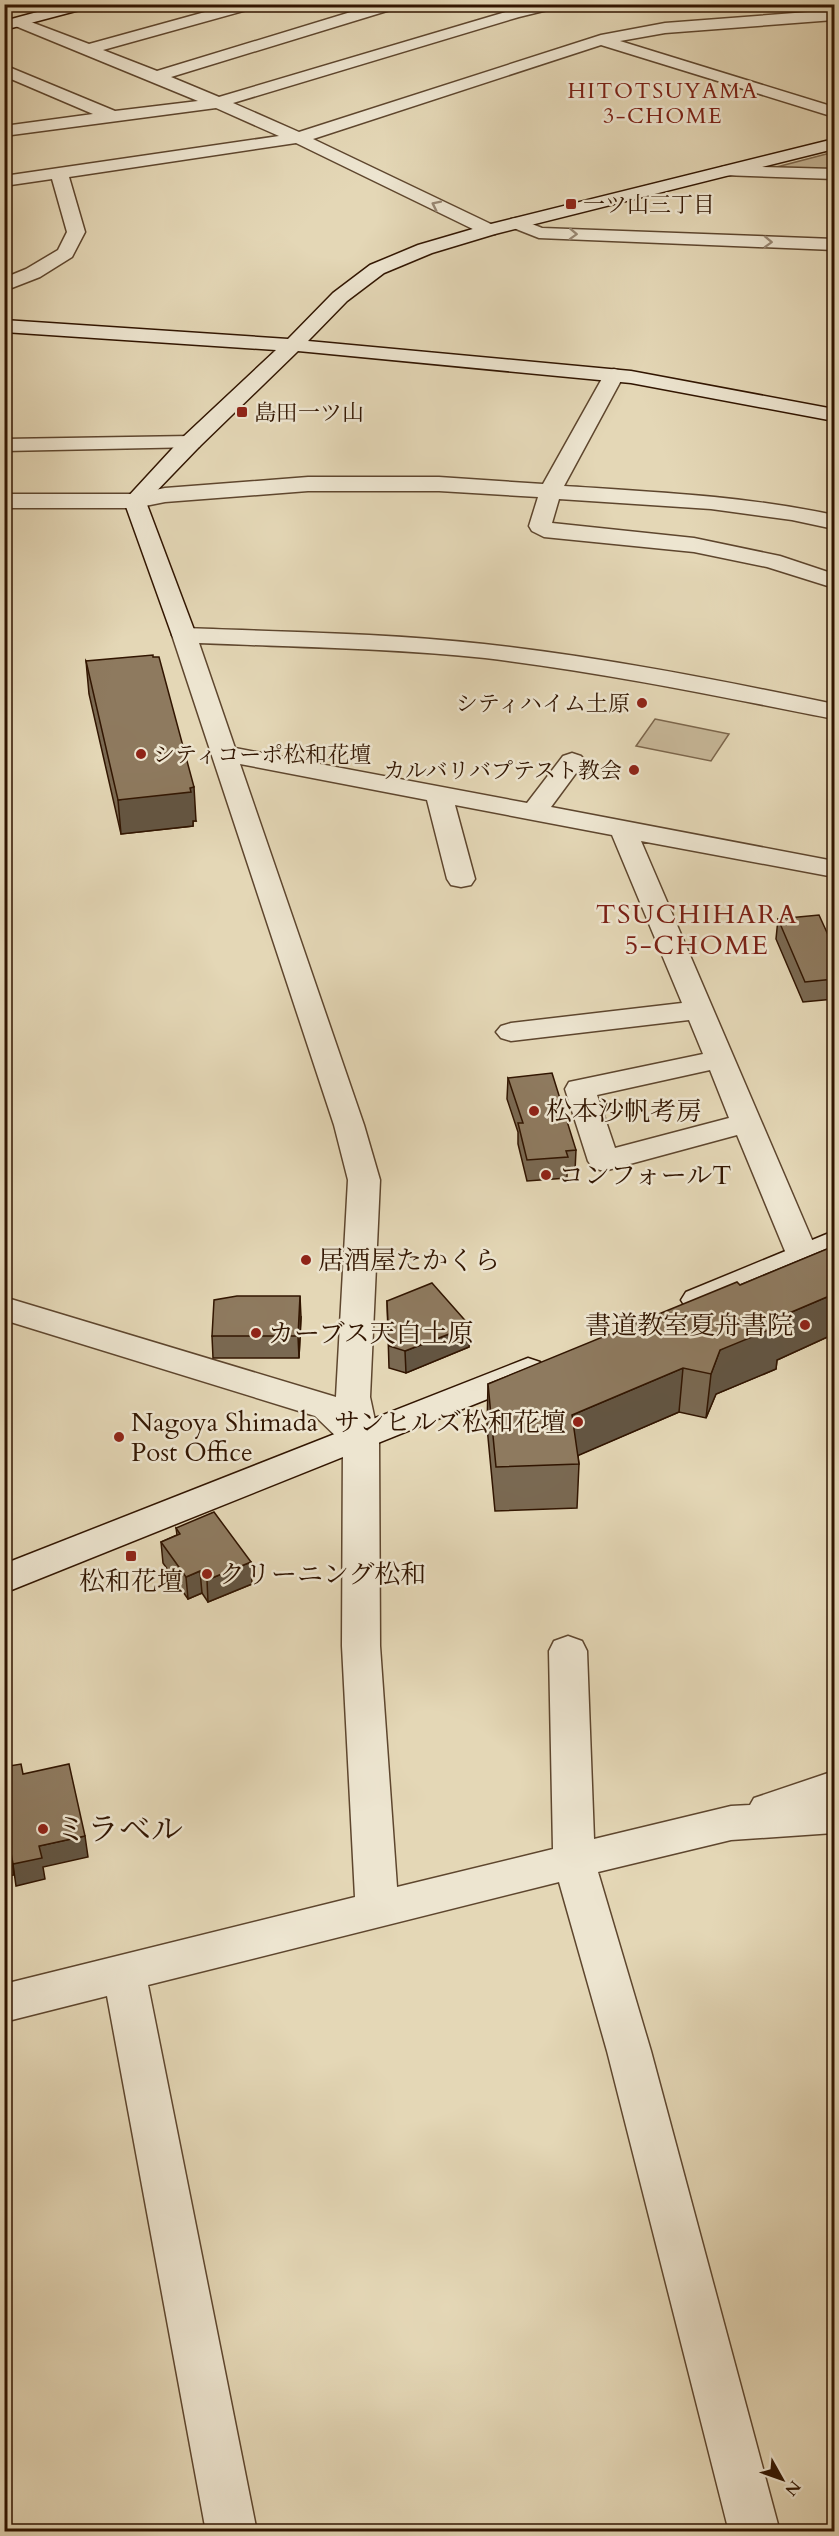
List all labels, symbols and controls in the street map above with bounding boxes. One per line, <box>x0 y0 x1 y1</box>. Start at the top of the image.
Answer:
district label: HITOTSUYAMA 3-CHOME <box>567 76 759 131</box>
place label: 一ツ山三丁目 <box>583 190 715 220</box>
marker: 一ツ山三丁目 <box>564 197 578 211</box>
one-way arrow <box>432 200 443 212</box>
one-way arrow <box>569 228 578 241</box>
one-way arrow <box>764 236 773 249</box>
place label: 島田一ツ山 <box>254 398 364 428</box>
marker: 島田一ツ山 <box>235 405 249 419</box>
place label: シティハイム土原 <box>456 689 630 719</box>
marker: シティハイム土原 <box>635 696 649 710</box>
place label: シティコーポ松和花壇 <box>153 740 371 770</box>
marker: シティコーポ松和花壇 <box>134 747 148 761</box>
place label: カルバリバプテスト教会 <box>383 756 622 786</box>
marker: カルバリバプテスト教会 <box>627 763 641 777</box>
district label: TSUCHIHARA 5-CHOME <box>596 896 798 964</box>
place label: 松本沙帆考房 <box>546 1094 702 1129</box>
marker: 松本沙帆考房 <box>527 1104 541 1118</box>
place label: コンフォールT <box>558 1158 731 1193</box>
marker: コンフォールT <box>539 1168 553 1182</box>
place label: 居酒屋たかくら <box>318 1243 500 1278</box>
marker: 居酒屋たかくら <box>299 1253 313 1267</box>
place label: 書道教室夏舟書院 <box>585 1308 793 1343</box>
place label: カーブス天白土原 <box>268 1316 474 1351</box>
marker: 書道教室夏舟書院 <box>798 1318 812 1332</box>
marker: カーブス天白土原 <box>249 1326 263 1340</box>
place label: Nagoya Shimada Post Office <box>131 1405 318 1470</box>
place label: サンヒルズ松和花壇 <box>334 1405 566 1440</box>
marker: サンヒルズ松和花壇 <box>571 1415 585 1429</box>
marker: Nagoya Shimada Post Office <box>112 1430 126 1444</box>
marker: 松和花壇 <box>124 1549 138 1563</box>
place label: クリーニング松和 <box>219 1557 426 1592</box>
place label: 松和花壇 <box>79 1564 183 1599</box>
marker: クリーニング松和 <box>200 1567 214 1581</box>
place label: ミラベル <box>55 1808 183 1852</box>
marker: ミラベル <box>36 1822 50 1836</box>
north arrow <box>752 2449 812 2509</box>
text: N <box>780 2476 806 2500</box>

